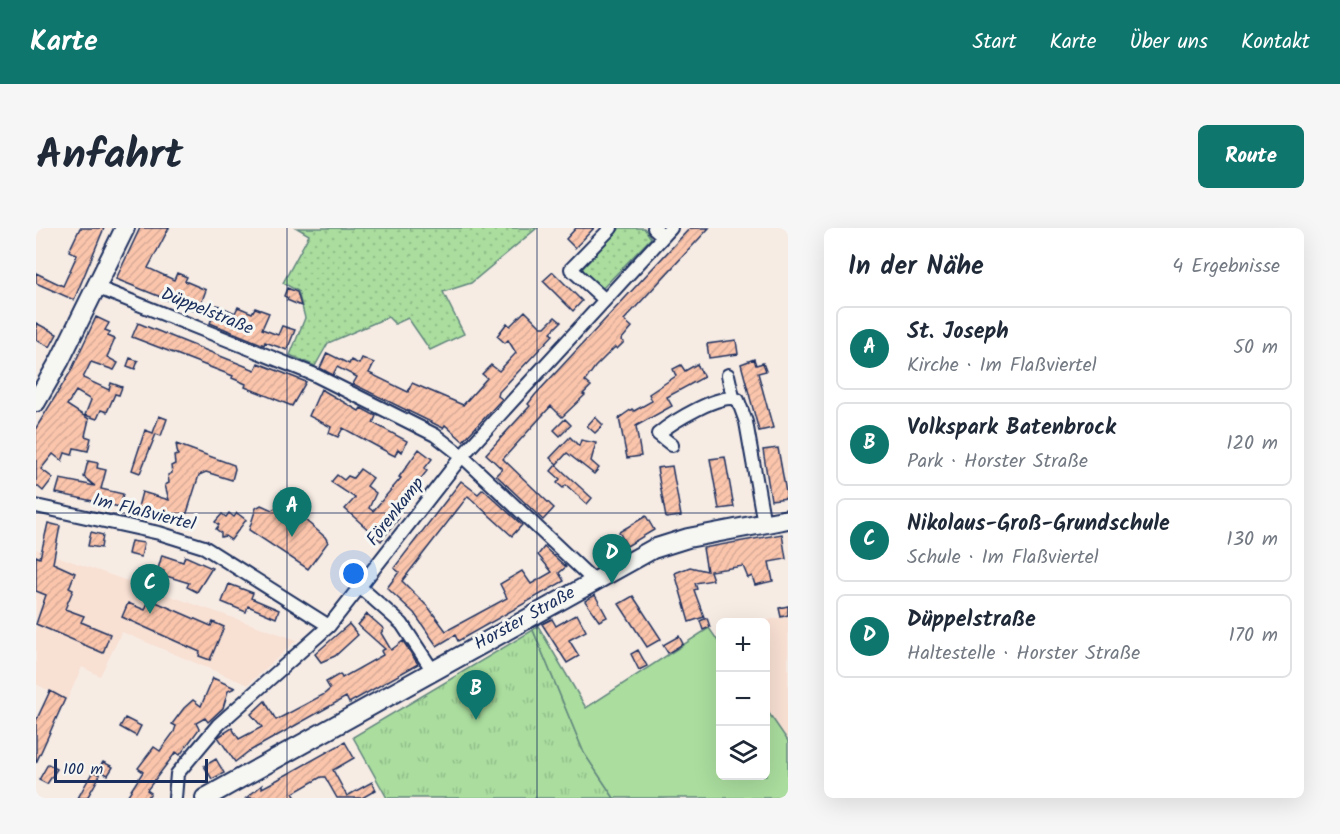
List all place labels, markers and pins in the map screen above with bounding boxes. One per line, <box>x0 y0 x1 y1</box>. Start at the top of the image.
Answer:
pin: A <box>272 488 312 537</box>
pin: D <box>592 534 632 584</box>
pin: C <box>130 564 170 614</box>
pin: B <box>456 670 496 720</box>

